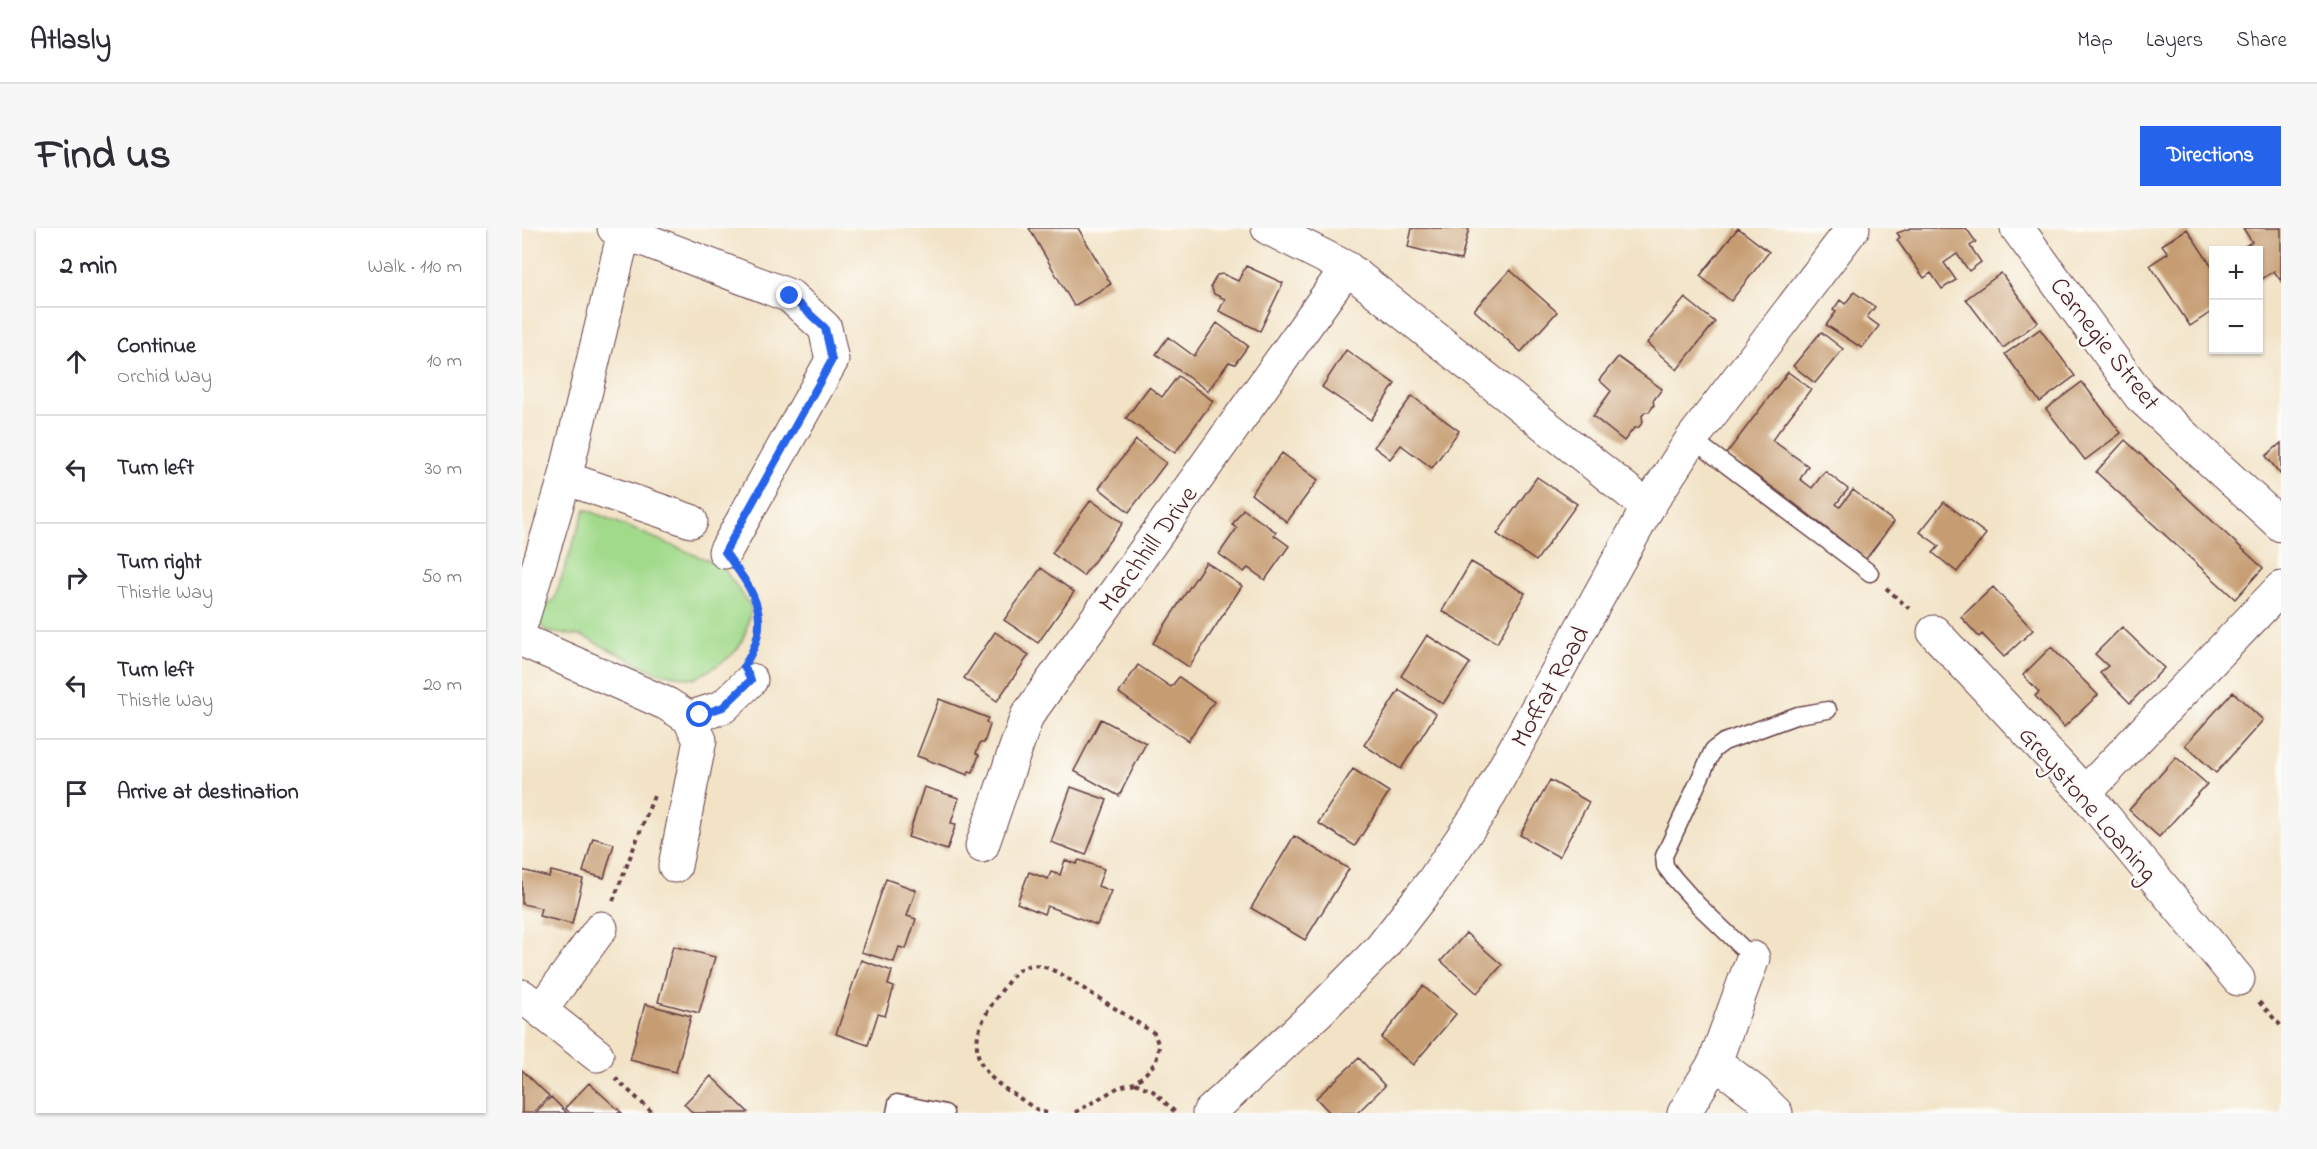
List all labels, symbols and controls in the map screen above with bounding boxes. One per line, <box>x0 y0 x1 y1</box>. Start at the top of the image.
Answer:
text: Atlasly <box>30 21 111 62</box>
text: Map <box>2077 26 2113 56</box>
text: Layers <box>2146 26 2203 56</box>
text: Share <box>2236 26 2287 56</box>
text: Find us <box>36 126 171 187</box>
button: Directions <box>2140 126 2281 186</box>
map controls <box>2209 246 2263 354</box>
button: + <box>2209 246 2263 300</box>
text: 2 min <box>60 248 117 286</box>
text: Walk · 110 m <box>367 253 462 282</box>
street label: Carnegie Street <box>2039 270 2168 420</box>
route end <box>776 282 802 308</box>
button: − <box>2209 300 2263 354</box>
text: Continue <box>117 331 196 363</box>
icon: ahead <box>60 345 93 378</box>
text: 10 m <box>426 347 462 376</box>
text: Orchid Way <box>117 363 212 392</box>
icon: left <box>60 453 93 486</box>
text: Turn left <box>117 453 194 485</box>
text: 30 m <box>425 455 462 484</box>
street label: Marchhill Drive <box>1090 478 1209 621</box>
text: Turn right <box>117 547 202 579</box>
icon: right <box>60 561 93 594</box>
text: 50 m <box>421 563 462 592</box>
text: Thistle Way <box>117 579 213 608</box>
street label: Moffat Road <box>1503 619 1601 755</box>
text: Turn left <box>117 655 194 687</box>
icon: left <box>60 669 93 702</box>
text: 20 m <box>423 671 462 700</box>
text: Thistle Way <box>117 687 213 716</box>
route start <box>686 701 712 727</box>
street label: Greystone Loaning <box>2008 718 2165 891</box>
icon: arrive <box>60 777 93 810</box>
text: Arrive at destination <box>117 777 299 809</box>

